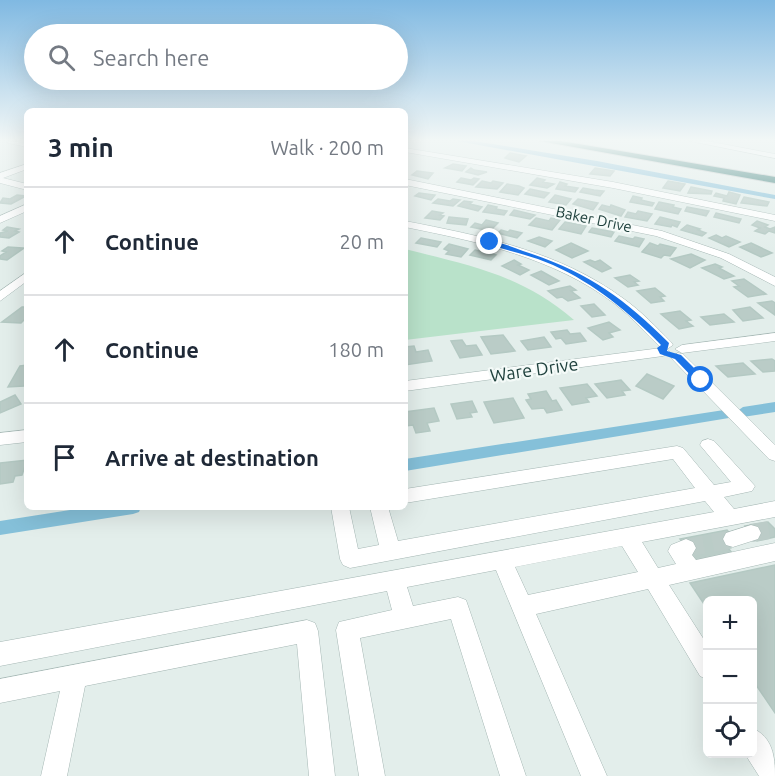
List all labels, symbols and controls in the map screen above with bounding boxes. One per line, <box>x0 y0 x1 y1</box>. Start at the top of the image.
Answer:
search box <box>24 24 408 90</box>
icon: search <box>45 41 78 74</box>
text: Search here <box>93 45 209 70</box>
text: 3 min <box>48 133 114 162</box>
text: Walk · 200 m <box>271 136 384 159</box>
street label: Baker Drive <box>554 203 634 235</box>
icon: ahead <box>48 225 81 258</box>
route end <box>476 228 502 254</box>
text: Continue <box>105 229 199 254</box>
text: 20 m <box>340 230 384 253</box>
icon: ahead <box>48 333 81 366</box>
text: Continue <box>105 337 199 362</box>
text: 180 m <box>328 338 384 361</box>
street label: Ware Drive <box>489 353 579 385</box>
route start <box>687 366 713 392</box>
icon: arrive <box>48 441 81 474</box>
text: Arrive at destination <box>105 445 319 470</box>
map controls <box>703 596 757 758</box>
button: + <box>703 596 757 650</box>
button: − <box>703 650 757 704</box>
button: locate <box>703 704 757 758</box>

